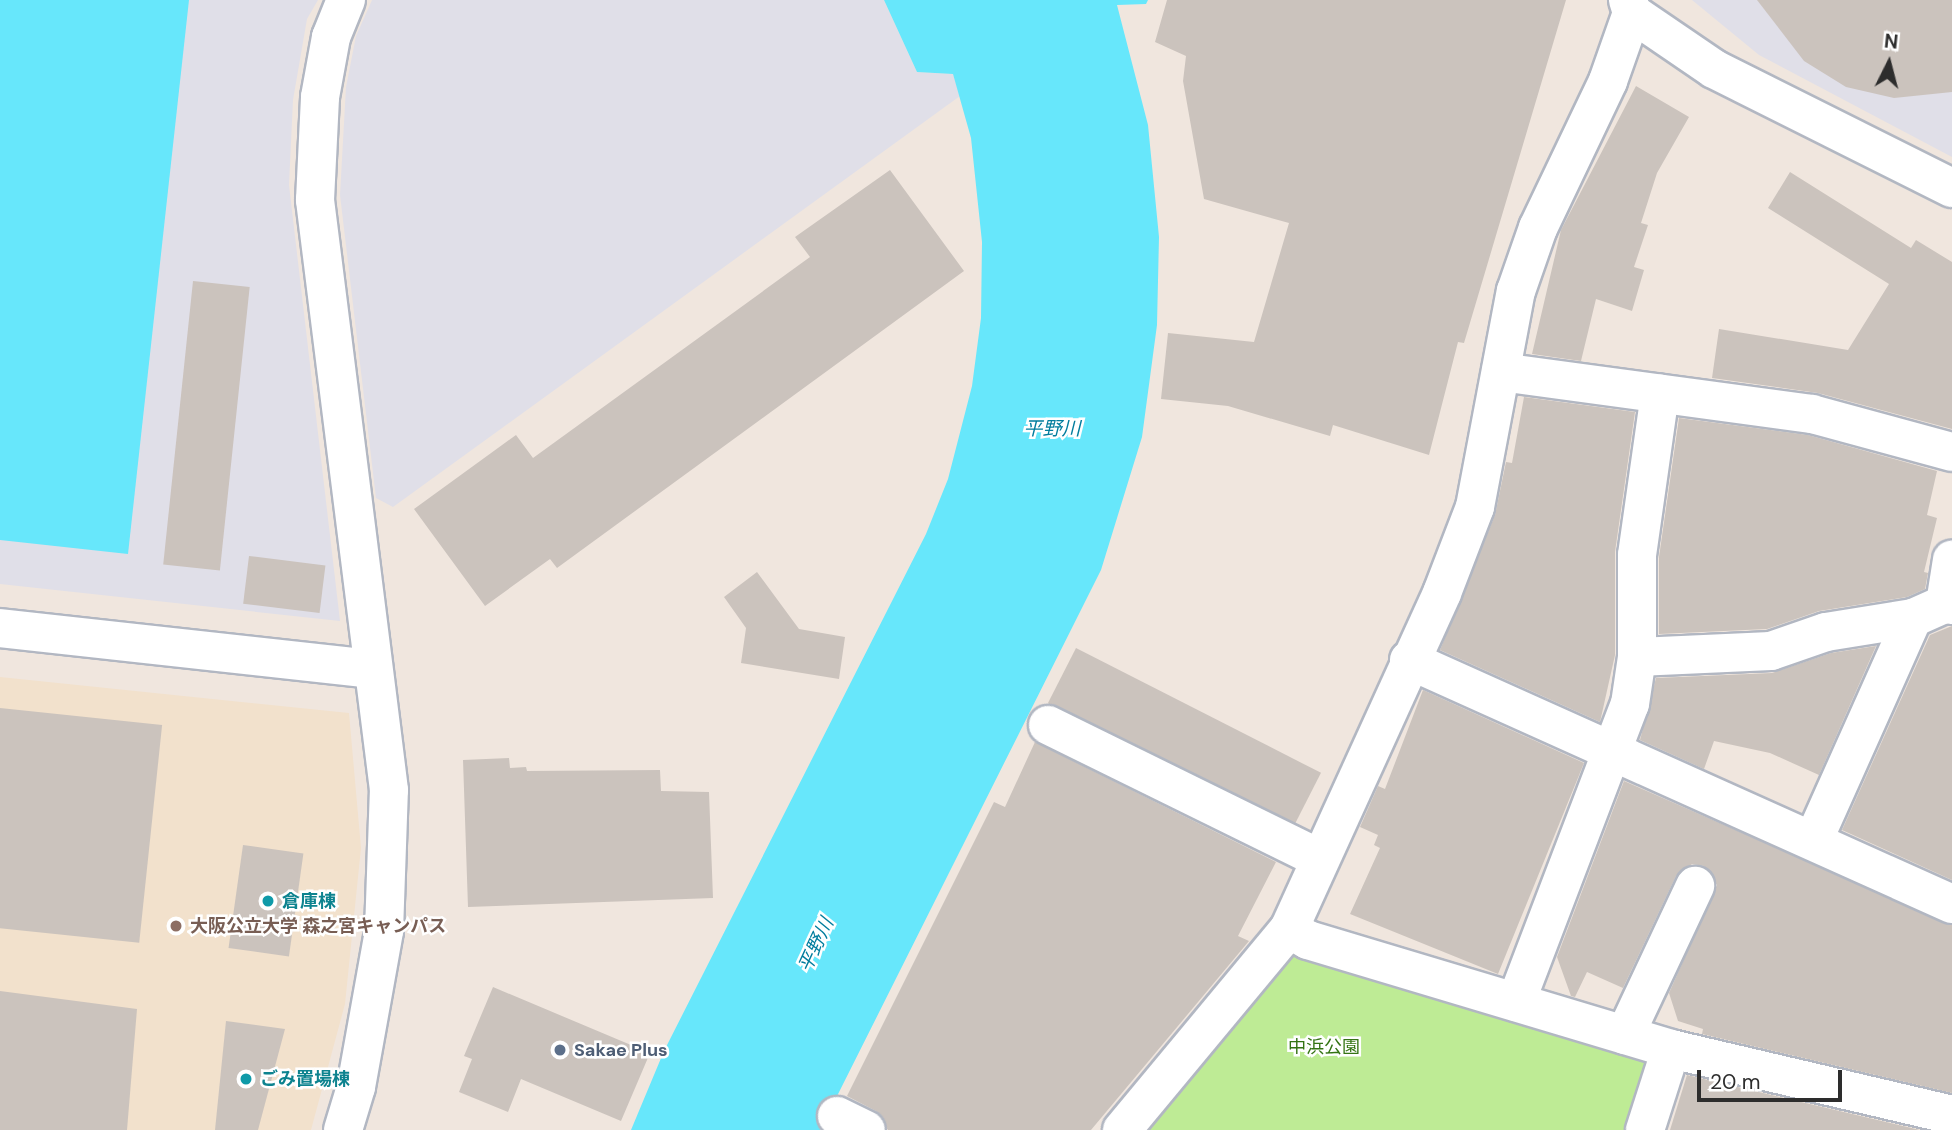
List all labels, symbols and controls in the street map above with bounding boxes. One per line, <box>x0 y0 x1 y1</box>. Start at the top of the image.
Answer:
north arrow <box>1854 28 1924 98</box>
text: N <box>1883 28 1899 55</box>
water label: 平野川 <box>1024 418 1080 440</box>
place label: 倉庫棟 <box>282 890 336 912</box>
marker: 倉庫棟 <box>260 893 276 909</box>
water label: 平野川 <box>794 914 838 976</box>
place label: 大阪公立大学 森之宮キャンパス <box>190 915 446 937</box>
marker: 大阪公立大学 森之宮キャンパス <box>168 918 184 934</box>
park label: 中浜公園 <box>1288 1036 1360 1058</box>
place label: Sakae Plus <box>574 1039 668 1061</box>
marker: Sakae Plus <box>552 1042 568 1058</box>
scale bar <box>1700 1056 1845 1100</box>
place label: ごみ置場棟 <box>260 1068 350 1090</box>
text: 20 m <box>1710 1068 1761 1096</box>
marker: ごみ置場棟 <box>238 1071 254 1087</box>

